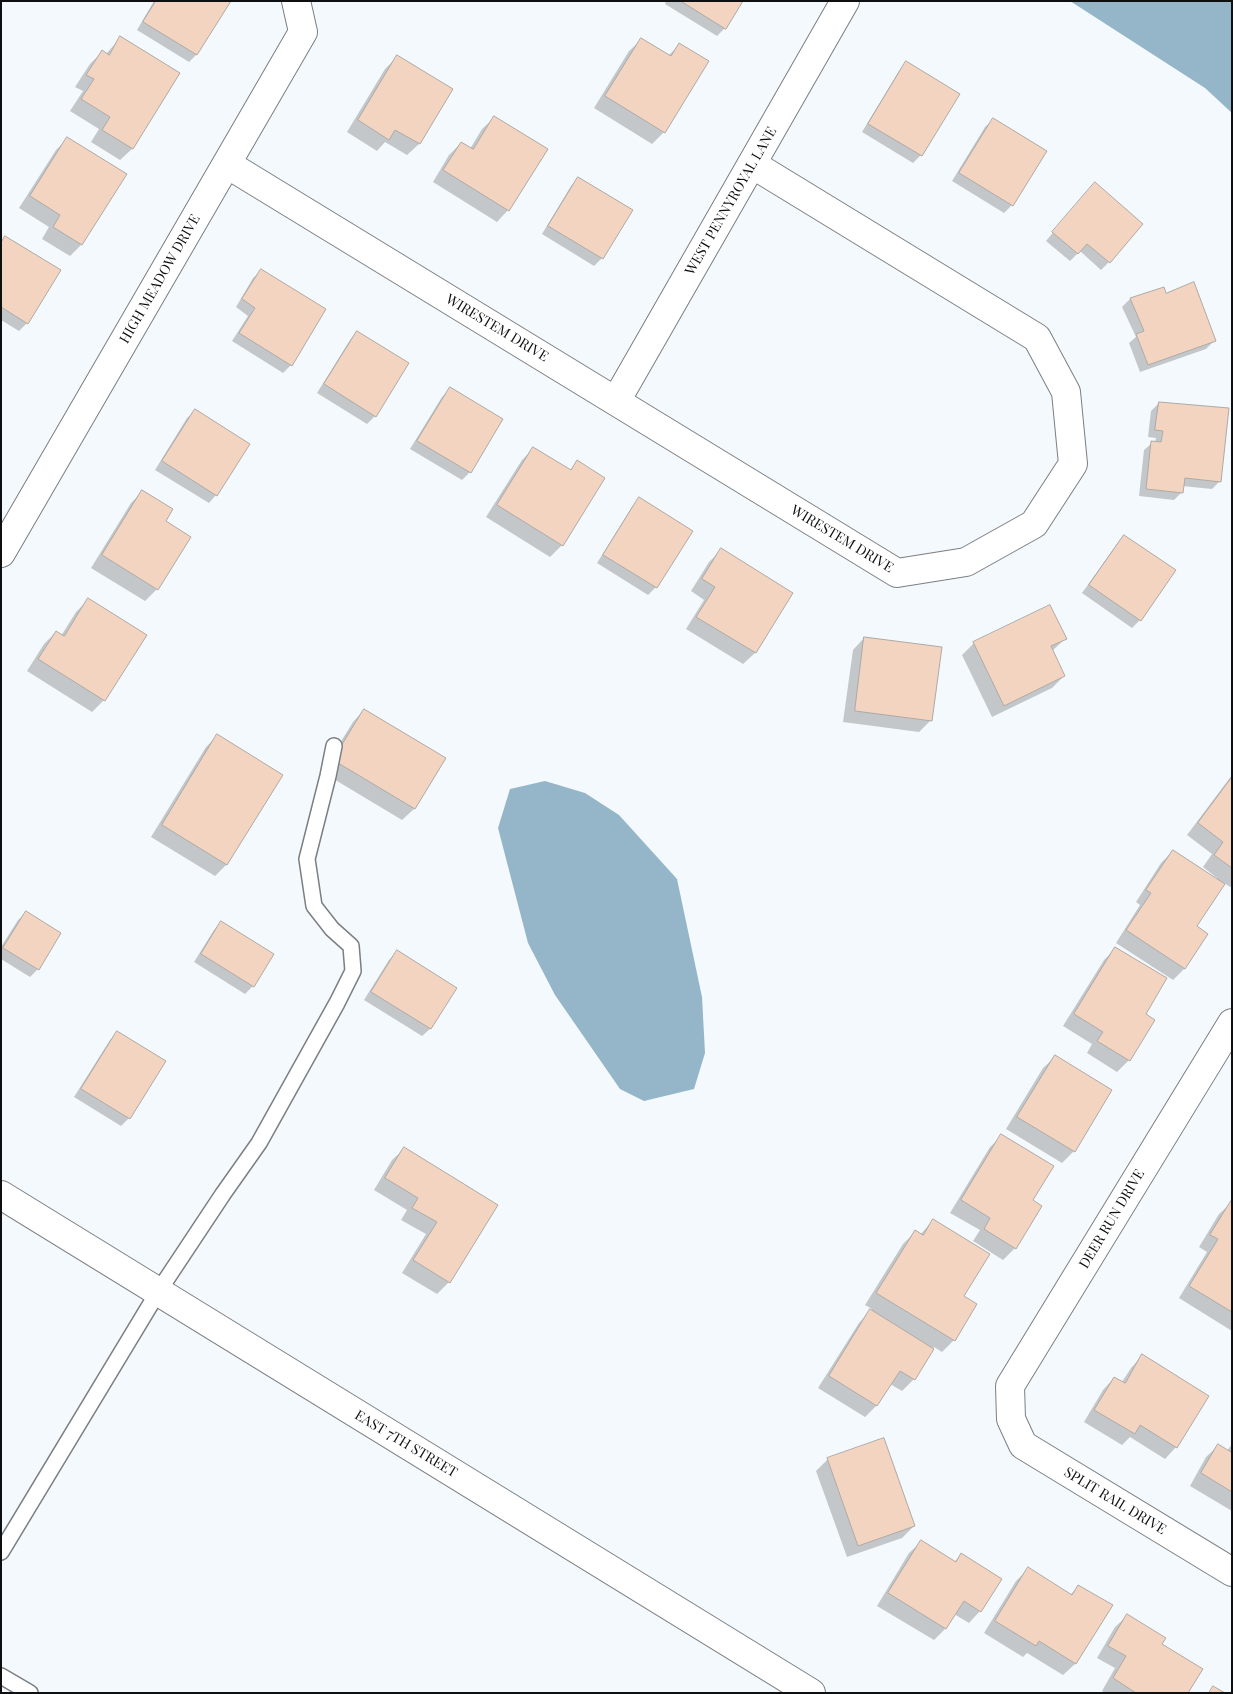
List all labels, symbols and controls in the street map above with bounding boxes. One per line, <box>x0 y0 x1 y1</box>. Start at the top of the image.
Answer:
street label: WEST PENNYROYAL LANE <box>682 124 780 278</box>
street label: HIGH MEADOW DRIVE <box>116 212 204 346</box>
street label: WIRESTEM DRIVE <box>443 291 551 365</box>
street label: WIRESTEM DRIVE <box>788 502 896 576</box>
street label: DEER RUN DRIVE <box>1076 1166 1148 1272</box>
street label: EAST 7TH STREET <box>352 1407 460 1481</box>
street label: SPLIT RAIL DRIVE <box>1061 1464 1169 1538</box>

